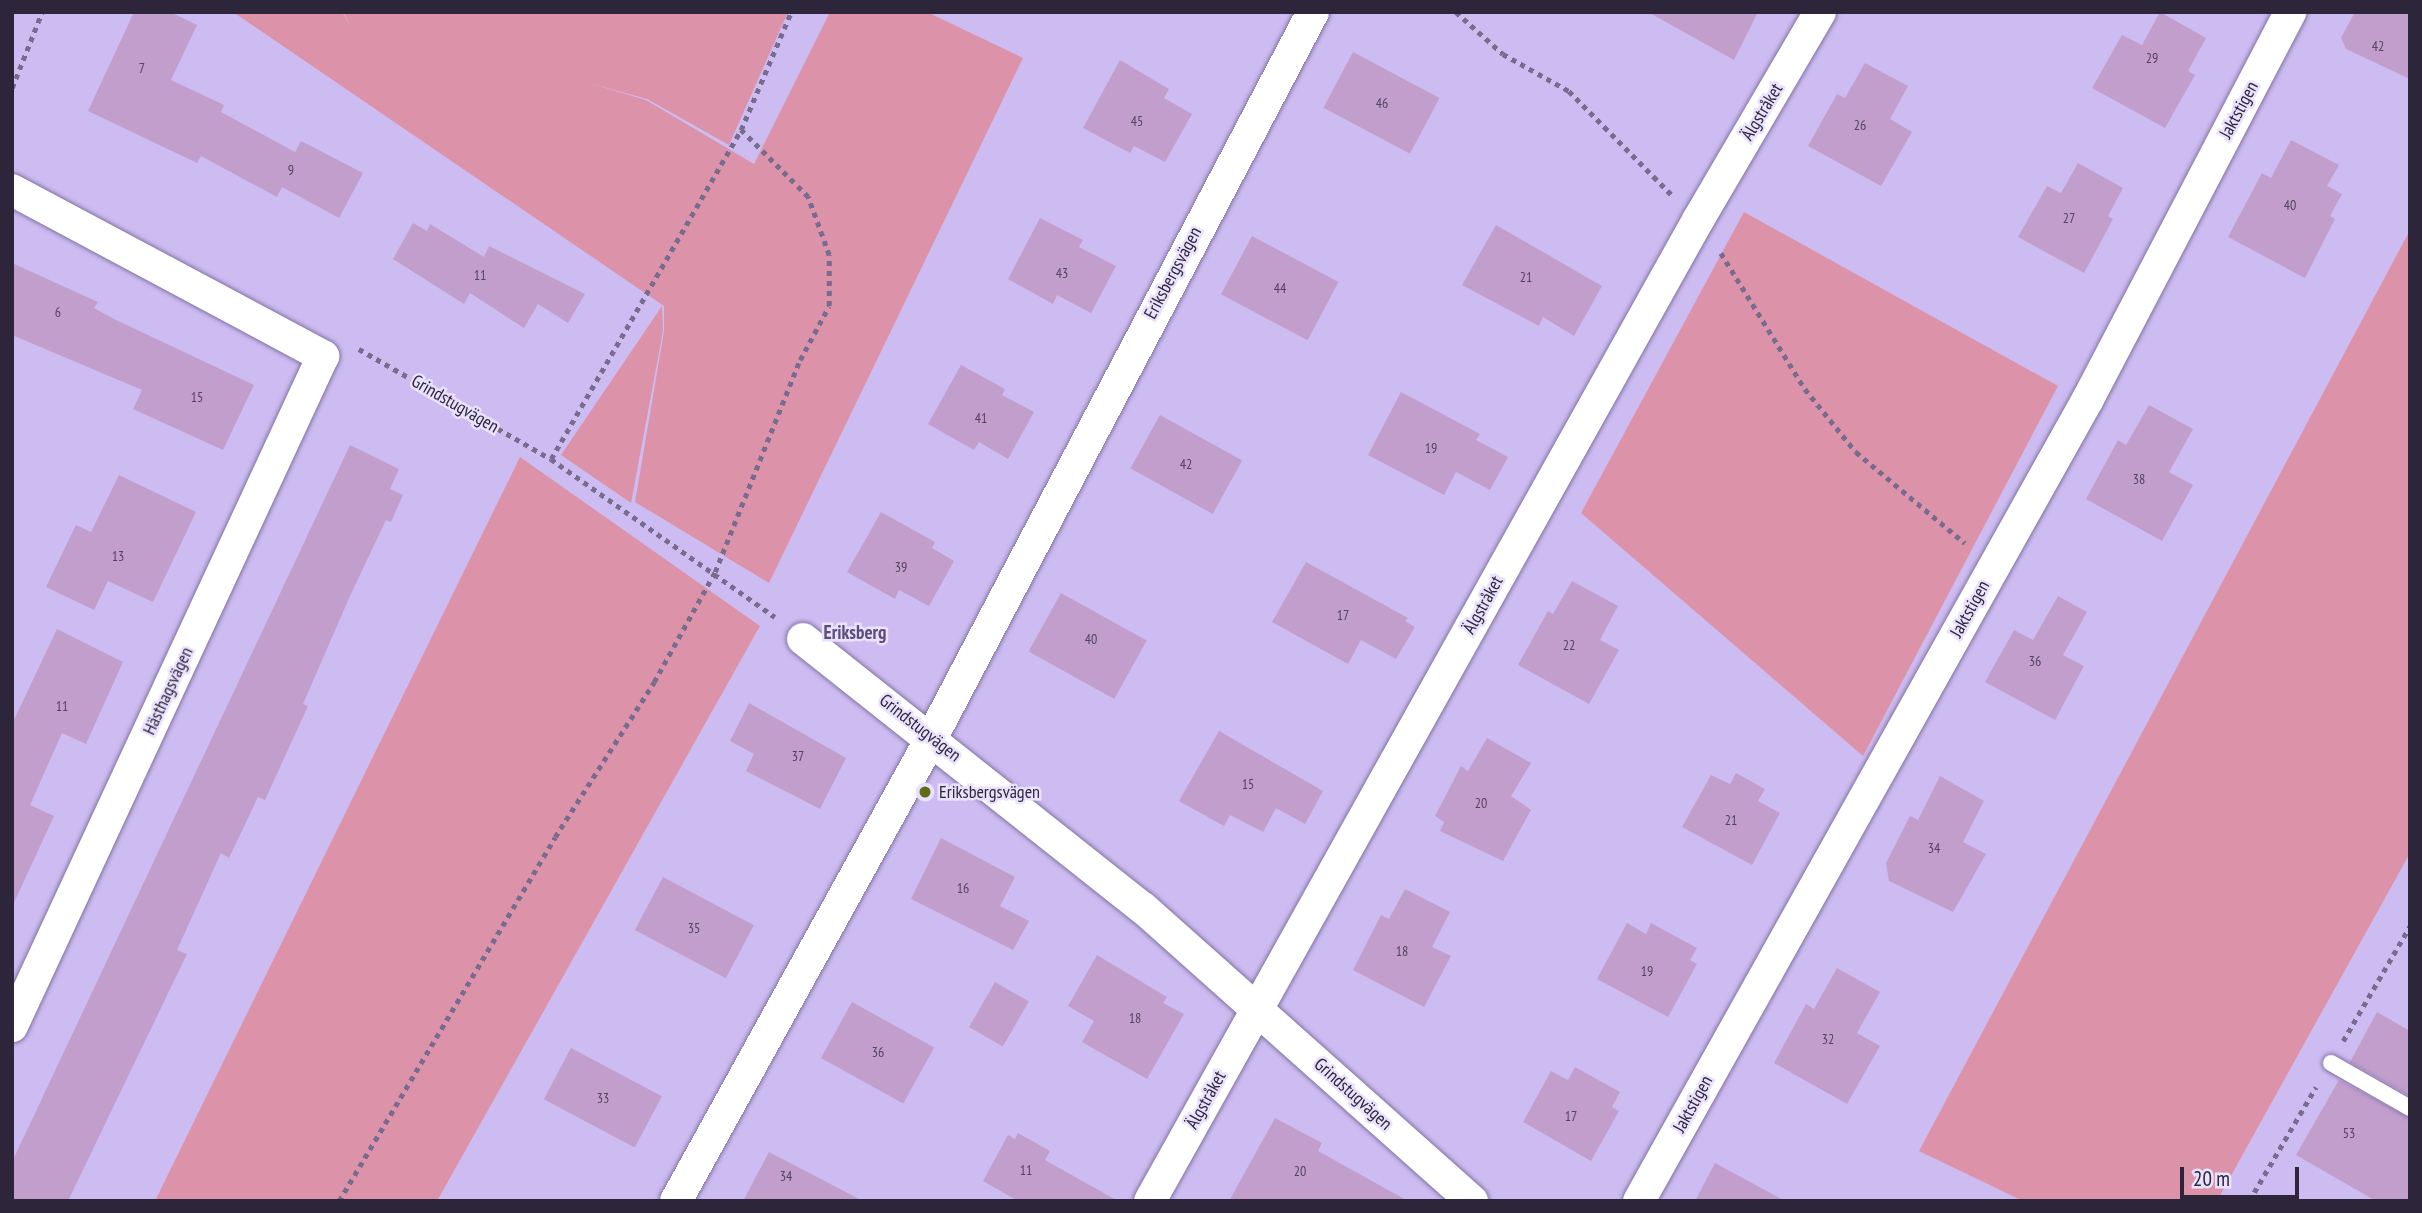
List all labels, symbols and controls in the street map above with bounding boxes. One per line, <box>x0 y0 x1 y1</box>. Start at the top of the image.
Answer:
house number: 42 <box>2372 38 2384 54</box>
house number: 29 <box>2146 50 2158 66</box>
house number: 7 <box>139 60 145 76</box>
street label: Jaktstigen <box>2215 78 2263 142</box>
street label: Älgstråket <box>1737 80 1787 144</box>
house number: 46 <box>1376 95 1388 111</box>
house number: 45 <box>1131 113 1143 129</box>
house number: 26 <box>1854 117 1866 133</box>
house number: 9 <box>288 162 294 178</box>
house number: 40 <box>2284 197 2296 213</box>
house number: 27 <box>2063 210 2075 226</box>
street label: Eriksbergsvägen <box>1140 223 1206 323</box>
house number: 43 <box>1056 265 1068 281</box>
house number: 11 <box>474 267 486 283</box>
house number: 21 <box>1520 269 1532 285</box>
house number: 44 <box>1274 280 1286 296</box>
house number: 6 <box>55 304 61 320</box>
street label: Grindstugvägen <box>407 370 503 438</box>
house number: 15 <box>191 389 203 405</box>
house number: 41 <box>975 410 987 426</box>
house number: 19 <box>1425 440 1437 456</box>
house number: 42 <box>1180 456 1192 472</box>
house number: 38 <box>2133 471 2145 487</box>
house number: 13 <box>112 548 124 564</box>
house number: 39 <box>895 559 907 575</box>
street label: Älgstråket <box>1458 572 1508 638</box>
street label: Jaktstigen <box>1946 577 1994 641</box>
house number: 17 <box>1337 607 1349 623</box>
district label: Eriksberg <box>823 622 887 644</box>
house number: 40 <box>1085 631 1097 647</box>
house number: 22 <box>1563 637 1575 653</box>
street label: Hästhagsvägen <box>138 644 198 738</box>
house number: 36 <box>2029 653 2041 669</box>
street label: Grindstugvägen <box>875 690 965 766</box>
house number: 11 <box>56 698 68 714</box>
house number: 37 <box>792 748 804 764</box>
house number: 15 <box>1242 776 1254 792</box>
place label: Eriksbergsvägen <box>939 781 1040 803</box>
marker: Eriksbergsvägen <box>917 784 933 800</box>
house number: 20 <box>1475 795 1487 811</box>
house number: 21 <box>1725 812 1737 828</box>
house number: 34 <box>1928 840 1940 856</box>
house number: 16 <box>957 880 969 896</box>
house number: 35 <box>688 920 700 936</box>
house number: 18 <box>1396 943 1408 959</box>
house number: 19 <box>1641 963 1653 979</box>
house number: 18 <box>1129 1010 1141 1026</box>
house number: 32 <box>1822 1031 1834 1047</box>
house number: 36 <box>872 1044 884 1060</box>
street label: Grindstugvägen <box>1310 1053 1396 1135</box>
street label: Älgstråket <box>1181 1067 1231 1133</box>
street label: Jaktstigen <box>1669 1072 1717 1136</box>
house number: 33 <box>597 1090 609 1106</box>
house number: 17 <box>1565 1108 1577 1124</box>
house number: 53 <box>2343 1125 2355 1141</box>
scale bar <box>2184 1154 2303 1198</box>
house number: 11 <box>1020 1162 1032 1178</box>
house number: 20 <box>1294 1163 1306 1179</box>
text: 20 m <box>2193 1165 2230 1192</box>
house number: 34 <box>780 1168 792 1184</box>

